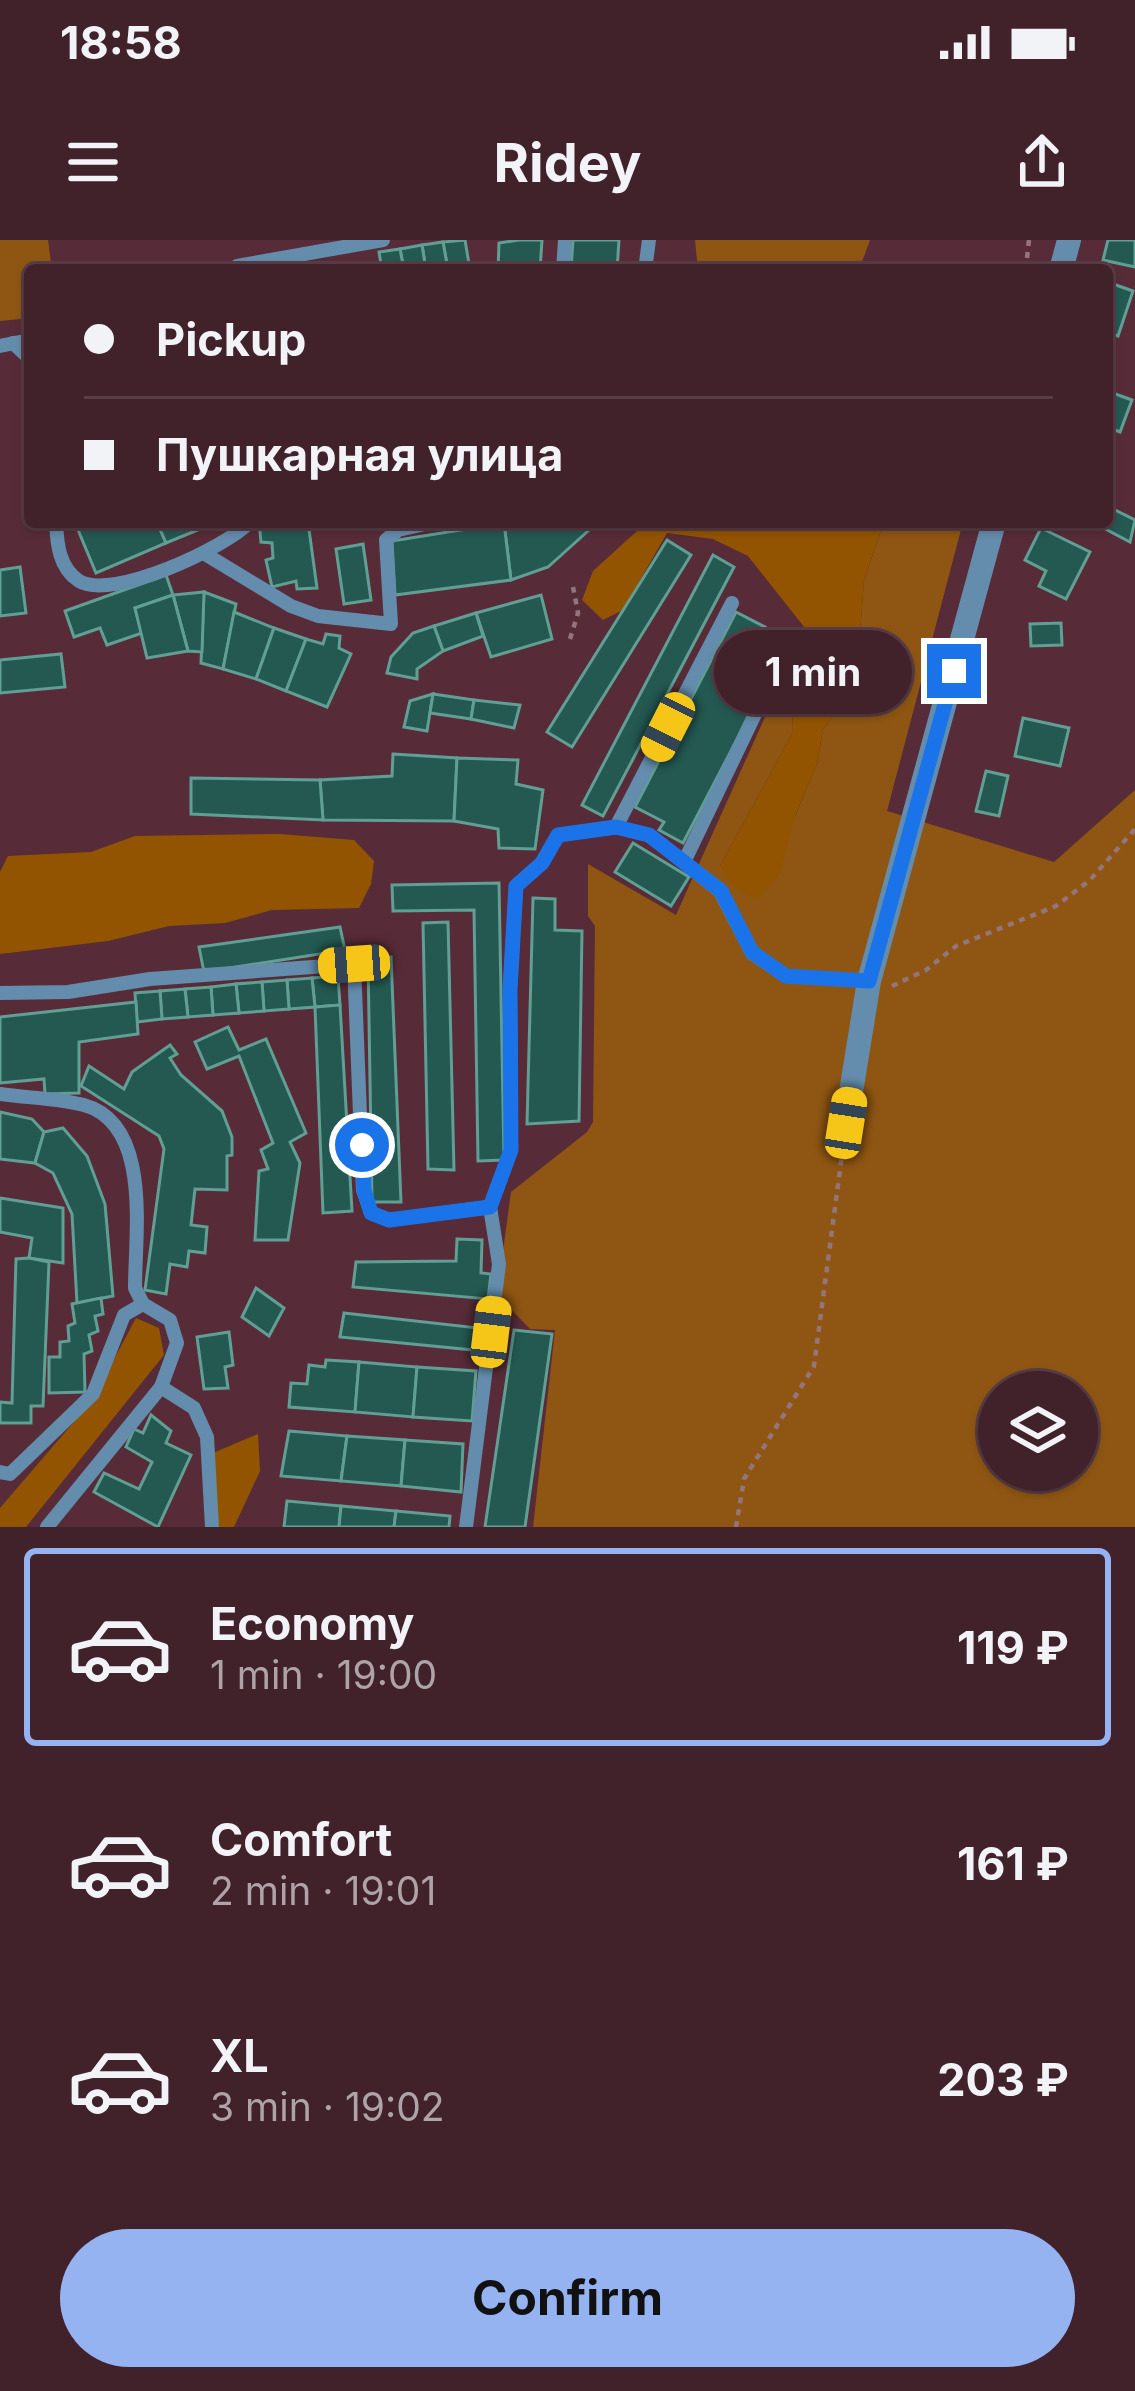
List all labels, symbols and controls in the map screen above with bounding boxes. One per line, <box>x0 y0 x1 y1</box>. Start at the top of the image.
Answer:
text: 18:58 <box>60 15 182 70</box>
icon: menu <box>60 129 126 195</box>
icon: share <box>1009 129 1075 195</box>
text: Ridey <box>494 130 641 195</box>
text: Pickup <box>156 312 306 367</box>
text: Пушкарная улица <box>156 427 563 482</box>
callout: 1 min <box>714 629 912 713</box>
route end <box>927 644 981 698</box>
text: 1 min <box>765 648 861 695</box>
car <box>636 687 700 767</box>
car <box>317 944 391 984</box>
car <box>823 1085 869 1161</box>
route start <box>335 1118 389 1172</box>
car <box>469 1294 513 1370</box>
map controls <box>978 1371 1098 1491</box>
button: layers <box>978 1371 1098 1491</box>
icon: car <box>66 1593 174 1701</box>
text: Economy <box>210 1596 414 1651</box>
text: 119 ₽ <box>957 1620 1069 1675</box>
text: 1 min · 19:00 <box>210 1651 437 1698</box>
icon: car <box>66 1809 174 1917</box>
text: Comfort <box>210 1812 392 1867</box>
text: 161 ₽ <box>957 1836 1069 1891</box>
text: 2 min · 19:01 <box>210 1867 436 1914</box>
icon: car <box>66 2025 174 2133</box>
text: XL <box>210 2028 269 2083</box>
text: 203 ₽ <box>937 2052 1069 2107</box>
text: 3 min · 19:02 <box>210 2083 445 2130</box>
button: Confirm <box>60 2229 1075 2367</box>

